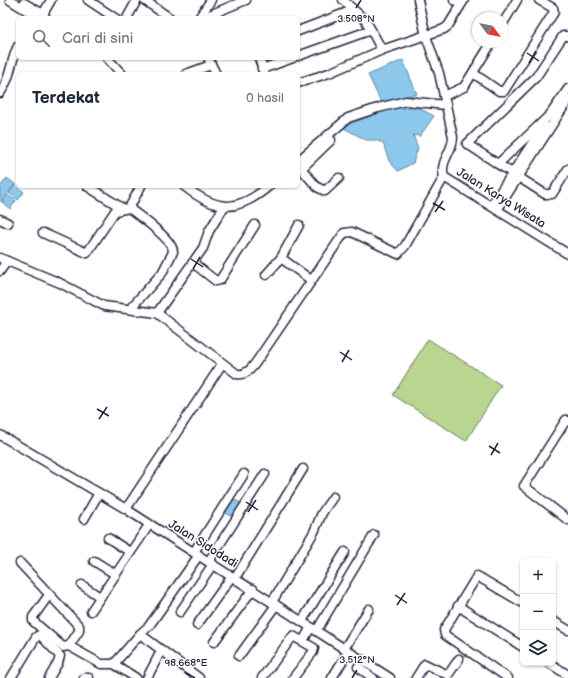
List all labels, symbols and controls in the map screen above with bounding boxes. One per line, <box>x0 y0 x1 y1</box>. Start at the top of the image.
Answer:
north arrow <box>472 12 508 48</box>
text: 3.508°N <box>337 13 375 25</box>
search box <box>16 16 300 60</box>
icon: search <box>30 27 52 49</box>
text: Cari di sini <box>62 29 133 48</box>
text: Terdekat <box>32 88 100 108</box>
text: 0 hasil <box>246 90 284 106</box>
street label: Jalan Karya Wisata <box>454 165 548 232</box>
street label: Jalan Sidodadi <box>165 517 241 571</box>
map controls <box>520 558 556 666</box>
button: + <box>520 558 556 594</box>
button: − <box>520 594 556 630</box>
button: layers <box>520 630 556 666</box>
text: 3.512°N <box>339 654 375 666</box>
text: 98.668°E <box>165 657 208 669</box>

